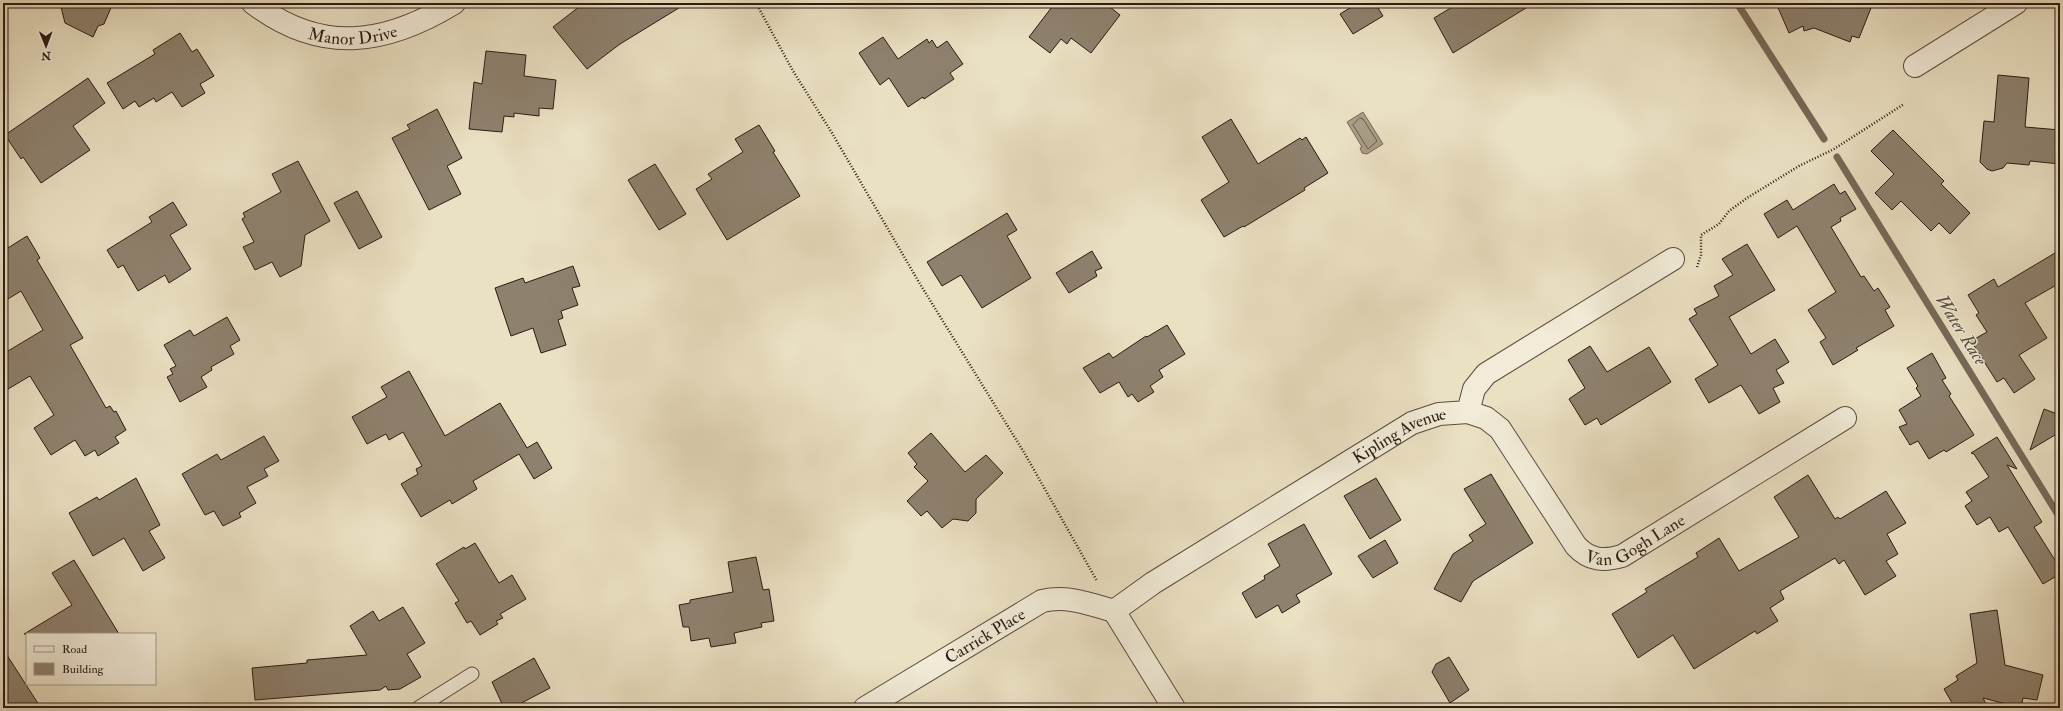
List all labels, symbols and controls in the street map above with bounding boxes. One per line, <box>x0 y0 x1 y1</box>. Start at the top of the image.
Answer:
street label: Manor Drive <box>306 20 399 49</box>
north arrow <box>26 26 66 66</box>
text: N <box>40 49 52 62</box>
water label: Water Race <box>1930 290 1992 371</box>
street label: Kipling Avenue <box>1348 403 1447 468</box>
street label: Van Gogh Lane <box>1583 509 1689 570</box>
street label: Carrick Place <box>941 603 1029 668</box>
legend <box>26 633 156 685</box>
text: Road <box>62 642 87 657</box>
text: Building <box>62 662 105 677</box>

